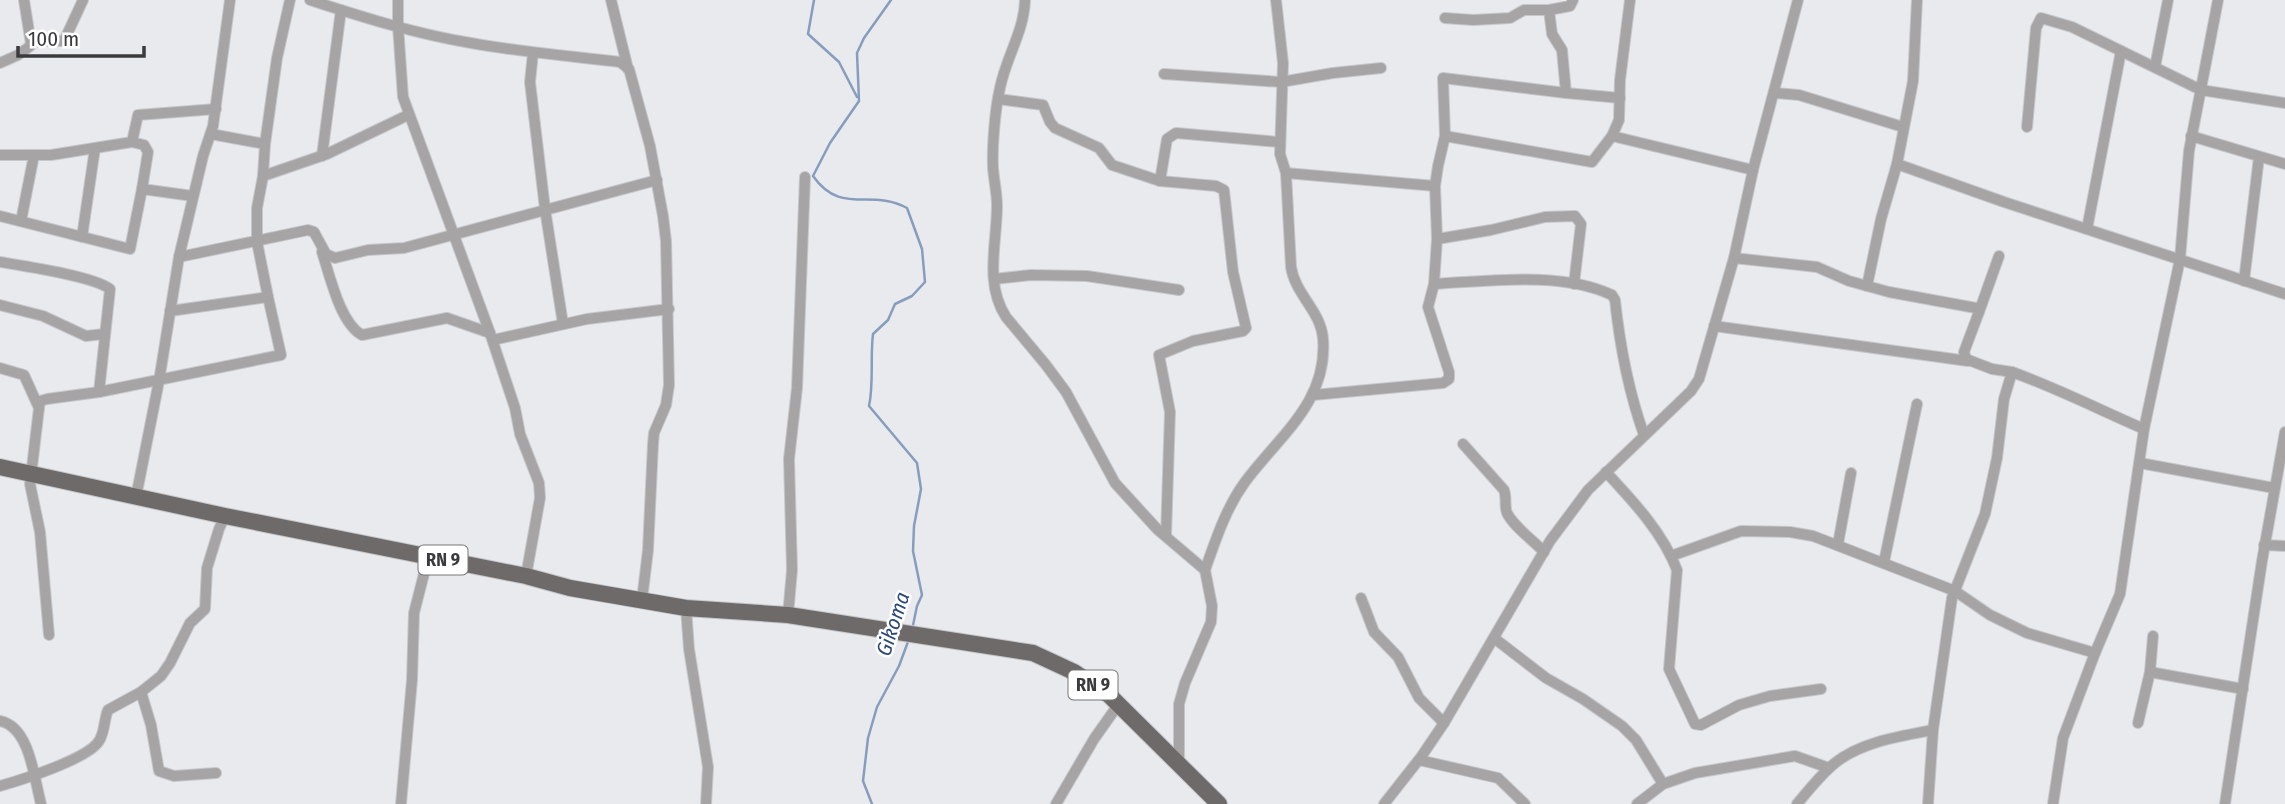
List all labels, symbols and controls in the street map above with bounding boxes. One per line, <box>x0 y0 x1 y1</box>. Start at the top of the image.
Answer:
scale bar <box>18 14 144 58</box>
text: 100 m <box>28 26 79 52</box>
road number: RN 9 <box>418 546 467 574</box>
water label: Gikoma <box>871 589 915 659</box>
road number: RN 9 <box>1068 670 1118 700</box>

